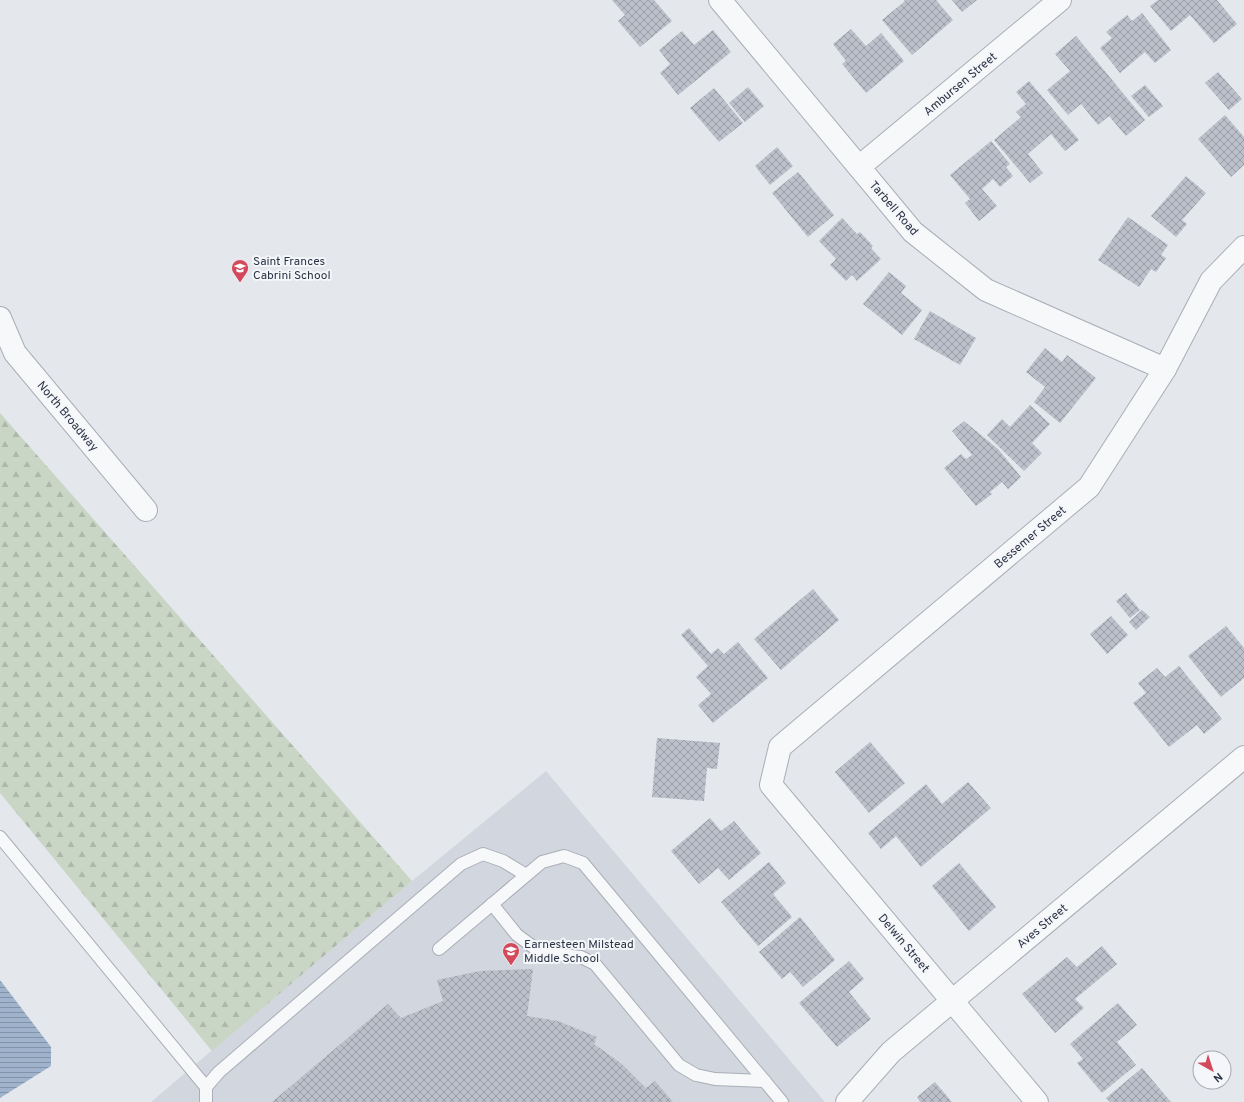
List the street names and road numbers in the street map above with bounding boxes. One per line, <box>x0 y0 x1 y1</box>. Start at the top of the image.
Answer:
street label: Ambursen Street <box>921 49 1001 120</box>
street label: Tarbell Road <box>865 178 921 239</box>
street label: North Broadway <box>33 378 101 455</box>
street label: Bessemer Street <box>991 503 1070 573</box>
street label: Aves Street <box>1014 901 1071 953</box>
street label: Delwin Street <box>874 911 932 976</box>

